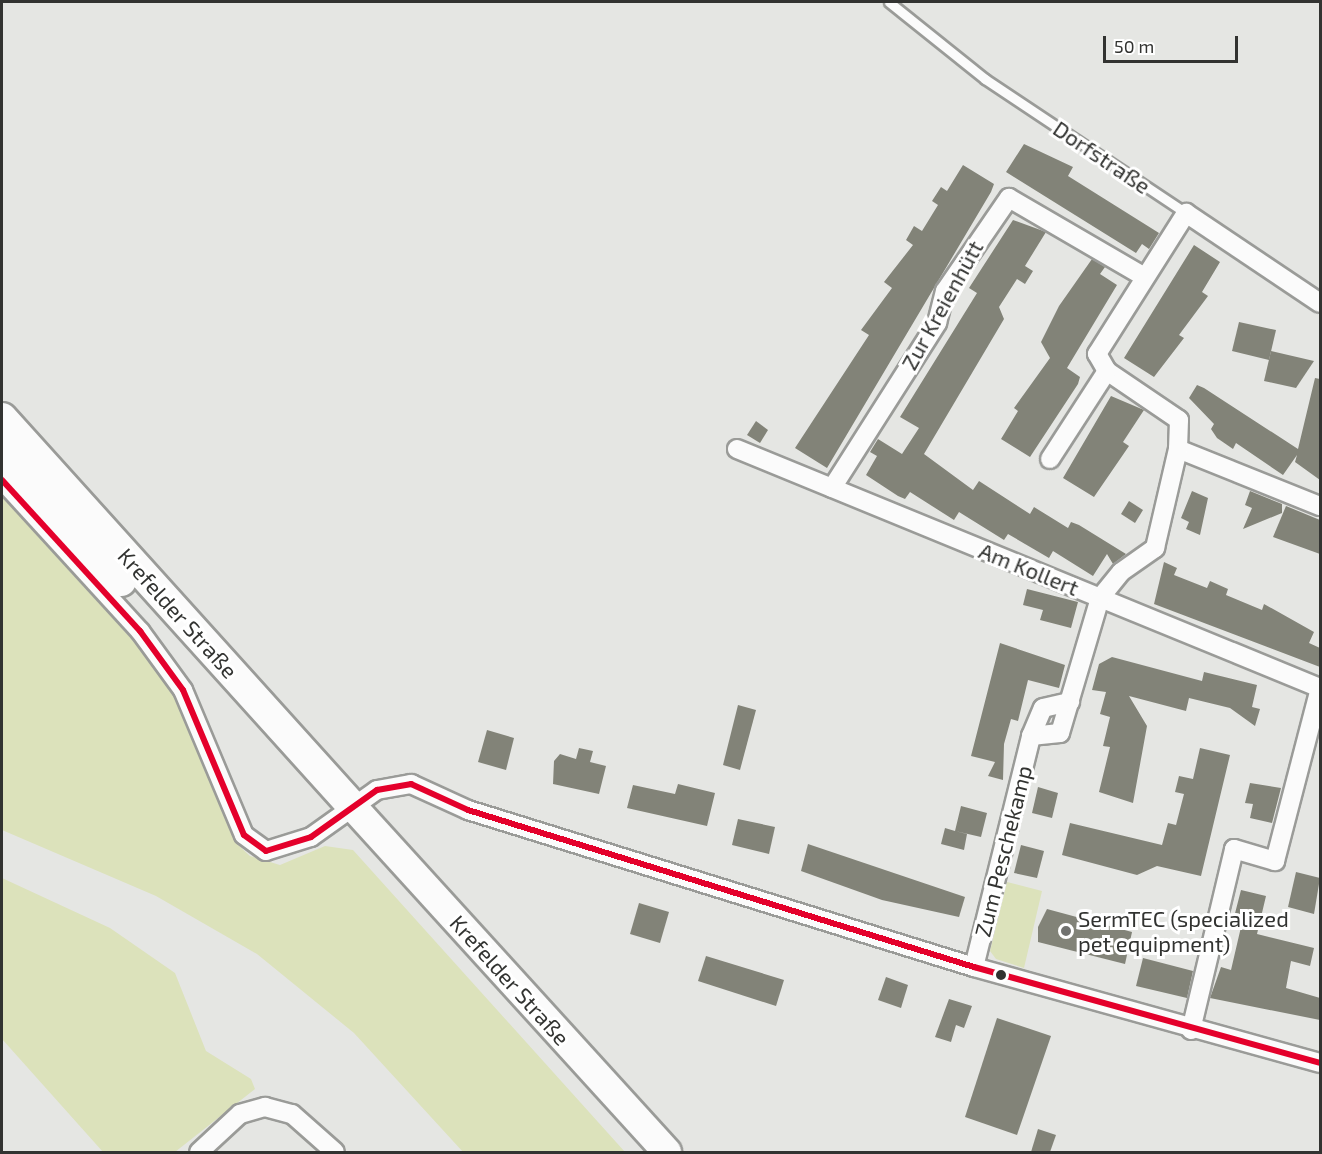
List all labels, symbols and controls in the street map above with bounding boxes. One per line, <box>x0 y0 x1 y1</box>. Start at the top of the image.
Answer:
scale bar <box>1106 24 1241 62</box>
text: 50 m <box>1114 35 1154 57</box>
street label: Dorfstraße <box>1048 115 1156 199</box>
street label: Zur Kreienhütt <box>895 236 989 374</box>
street label: Am Kollert <box>975 537 1083 601</box>
street label: Krefelder Straße <box>113 542 243 684</box>
street label: Zum Peschekamp <box>969 763 1037 939</box>
place label: SermTEC (specialized pet equipment) <box>1078 905 1289 956</box>
street label: Krefelder Straße <box>445 909 575 1051</box>
marker: SermTEC (specialized pet equipment) <box>1059 924 1073 938</box>
unlabelled marker <box>995 969 1007 981</box>

